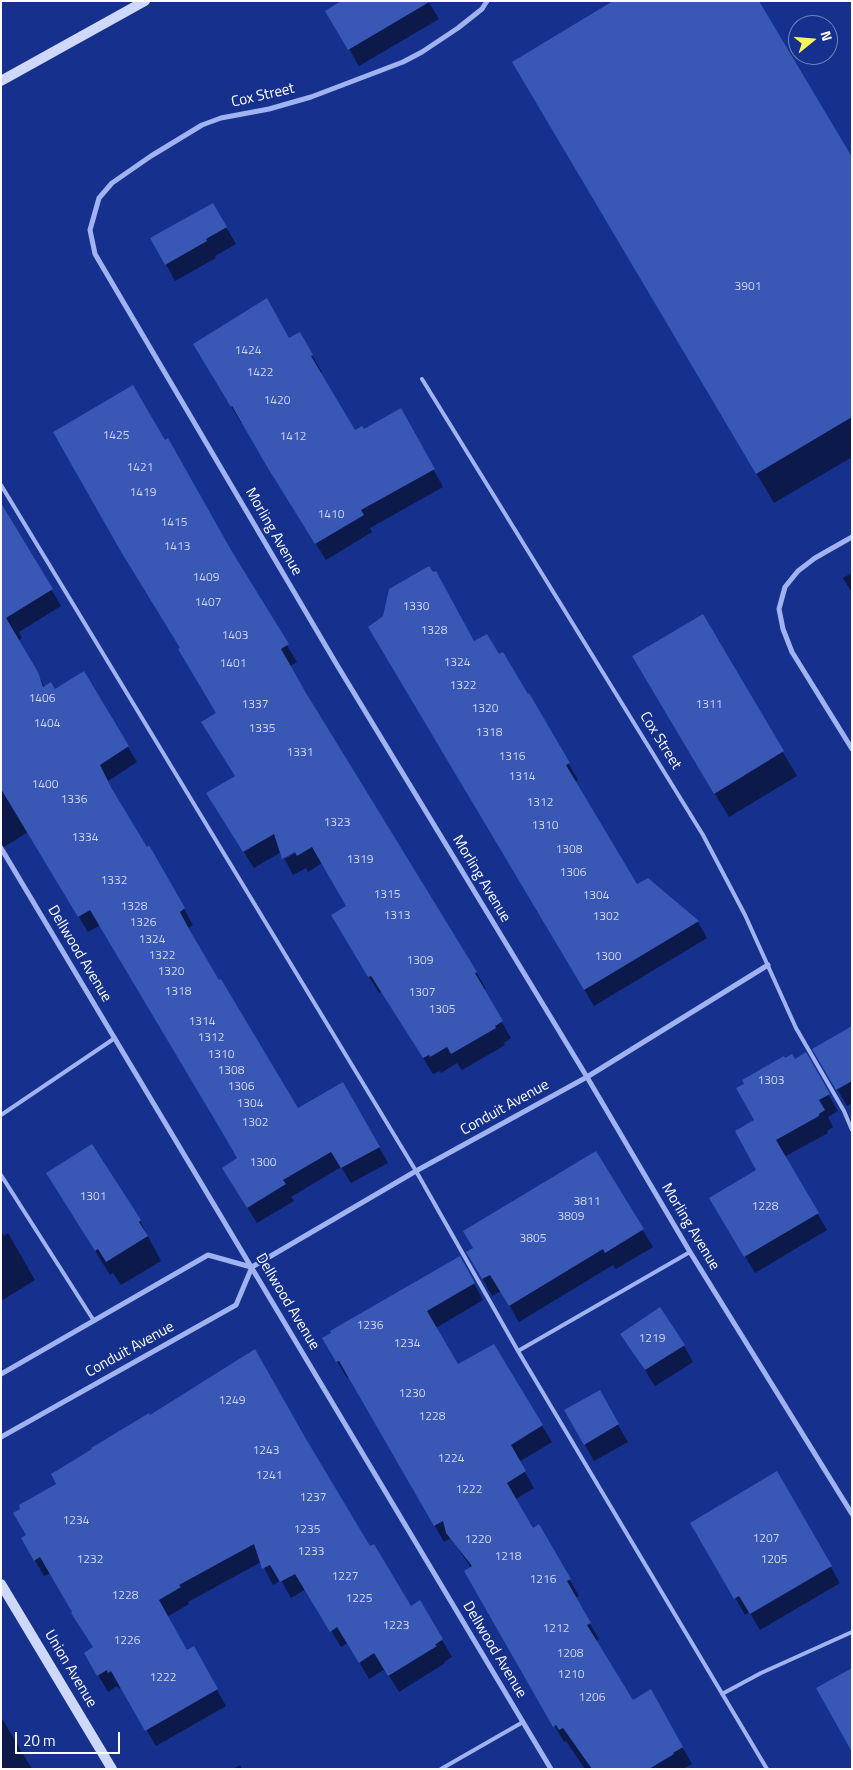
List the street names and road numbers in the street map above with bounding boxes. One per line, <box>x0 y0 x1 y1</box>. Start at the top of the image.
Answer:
street label: Cox Street <box>230 80 296 112</box>
street label: Morling Avenue <box>241 485 305 579</box>
street label: Cox Street <box>635 709 685 773</box>
street label: Morling Avenue <box>448 832 514 926</box>
street label: Dellwood Avenue <box>43 902 115 1006</box>
street label: Conduit Avenue <box>457 1076 553 1140</box>
street label: Morling Avenue <box>657 1180 723 1274</box>
street label: Dellwood Avenue <box>251 1250 323 1354</box>
street label: Conduit Avenue <box>82 1318 178 1382</box>
street label: Dellwood Avenue <box>458 1598 530 1702</box>
street label: Union Avenue <box>40 1627 100 1711</box>

